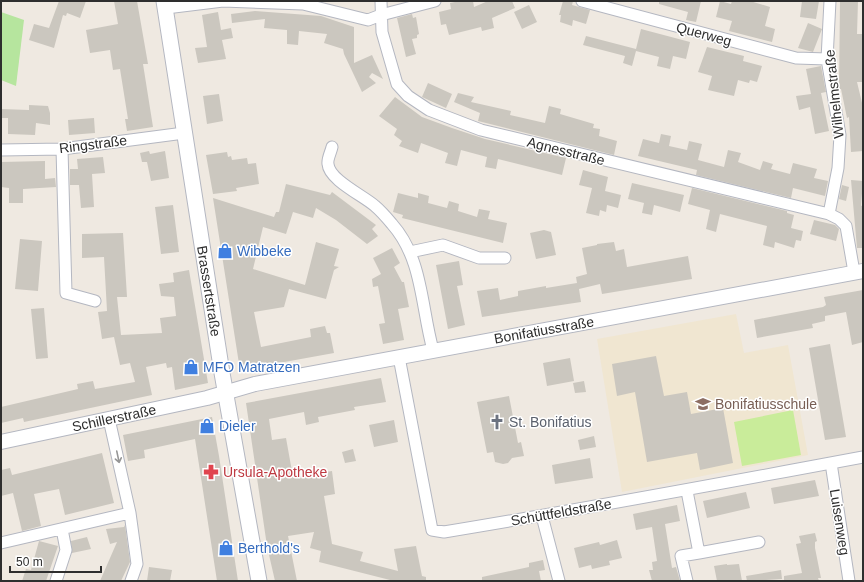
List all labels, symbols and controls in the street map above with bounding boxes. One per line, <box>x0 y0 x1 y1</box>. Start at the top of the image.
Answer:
street label: Querweg <box>674 19 734 49</box>
street label: Wilhelmstraße <box>821 48 847 139</box>
street label: Ringstraße <box>58 132 128 156</box>
street label: Agnesstraße <box>526 134 607 168</box>
shop icon: Wibbeke <box>216 242 234 260</box>
place label: Wibbeke <box>237 243 292 259</box>
street label: Brassertstraße <box>194 244 224 338</box>
street label: Bonifatiusstraße <box>493 313 595 347</box>
shop icon: MFO Matratzen <box>182 358 200 376</box>
place label: MFO Matratzen <box>203 359 300 375</box>
school or university icon: Bonifatiusschule <box>694 395 712 413</box>
place label: Bonifatiusschule <box>715 396 817 412</box>
street label: Schillerstraße <box>70 401 158 435</box>
church icon: St. Bonifatius <box>488 413 506 431</box>
place label: St. Bonifatius <box>509 414 592 430</box>
shop icon: Dieler <box>198 417 216 435</box>
place label: Dieler <box>219 418 256 434</box>
one-way arrow <box>114 450 122 463</box>
pharmacy icon: Ursula-Apotheke <box>202 463 220 481</box>
place label: Ursula-Apotheke <box>223 464 327 480</box>
street label: Luisenweg <box>827 488 853 556</box>
street label: Schüttfeldstraße <box>509 495 613 529</box>
shop icon: Berthold's <box>217 539 235 557</box>
place label: Berthold's <box>238 540 300 556</box>
scale bar <box>10 548 101 574</box>
text: 50 m <box>16 555 43 569</box>

